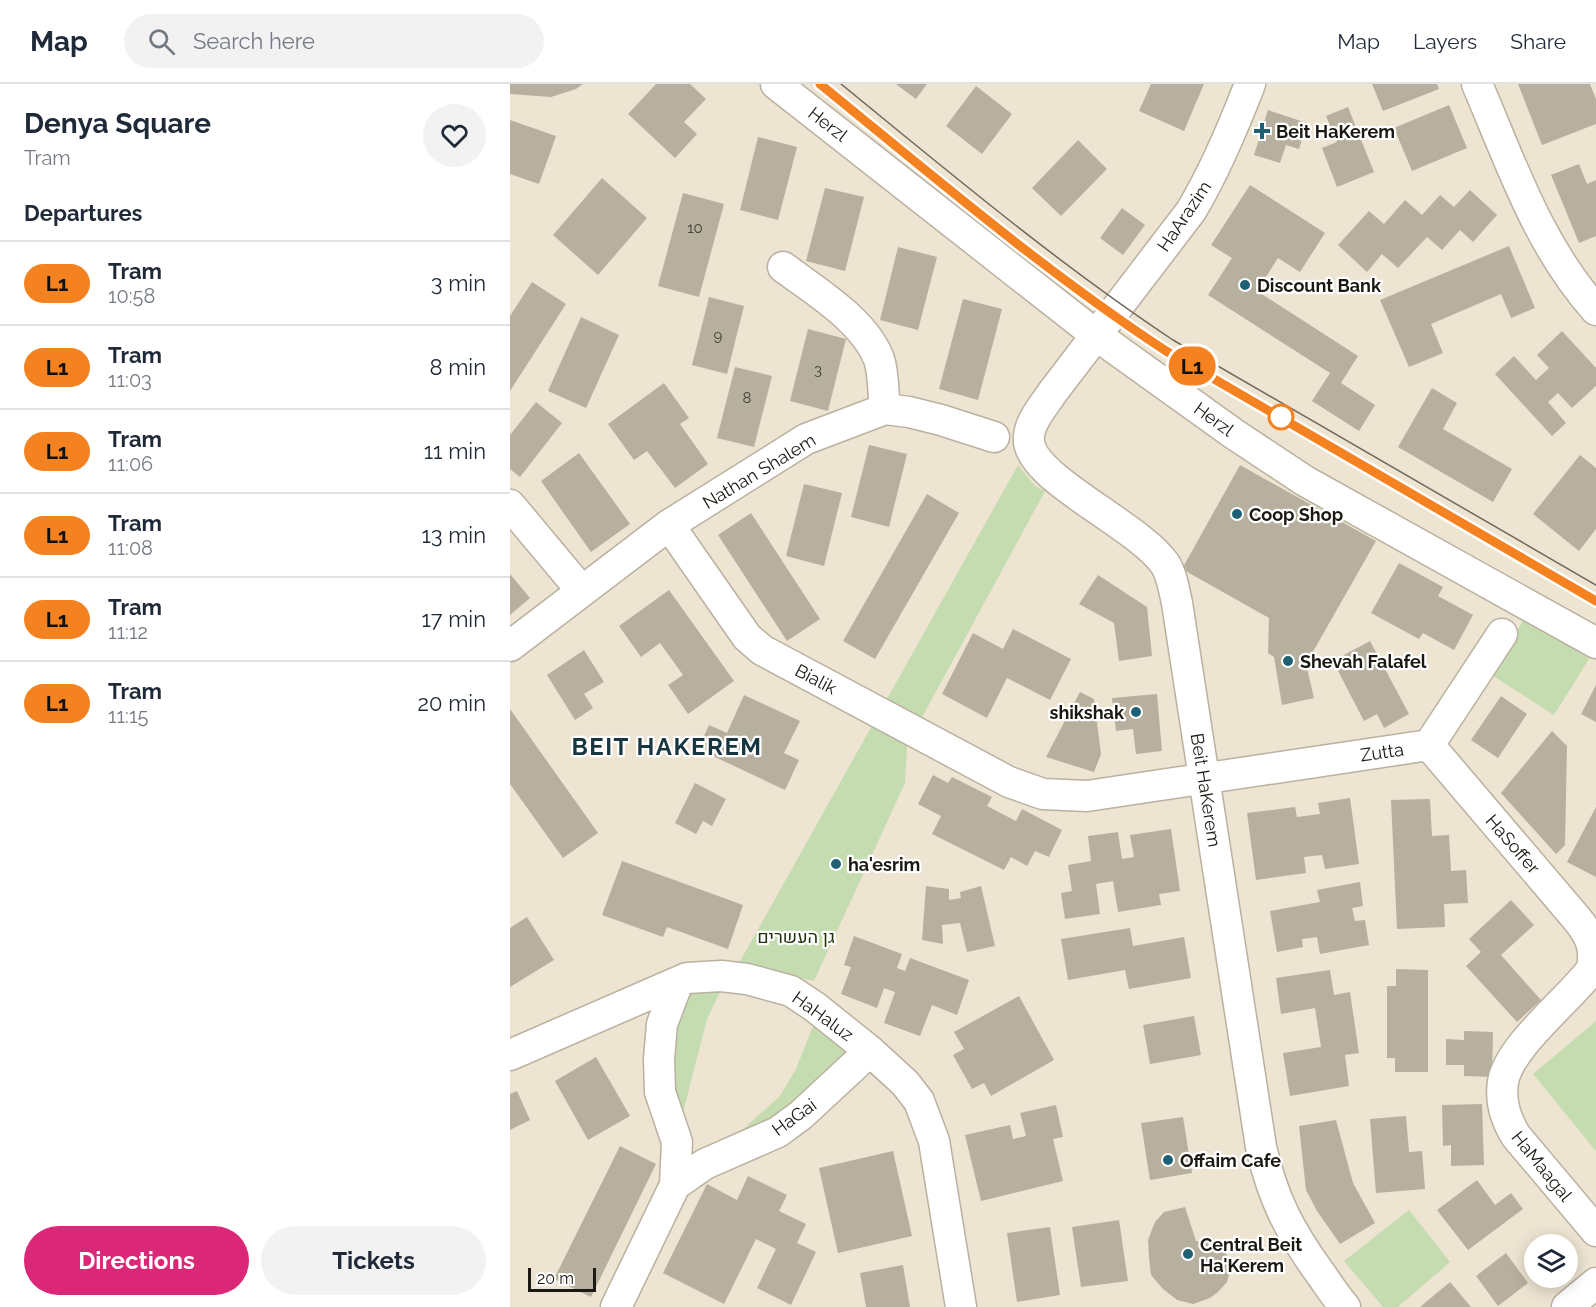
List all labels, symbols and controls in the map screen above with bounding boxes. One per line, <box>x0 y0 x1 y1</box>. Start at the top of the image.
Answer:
search box <box>124 14 544 68</box>
text: Map <box>30 25 88 58</box>
icon: search <box>145 25 178 58</box>
text: Search here <box>193 28 315 54</box>
text: Map <box>1337 29 1380 54</box>
text: Layers <box>1413 29 1477 54</box>
text: Share <box>1510 29 1566 54</box>
street label: Herzl <box>804 102 852 146</box>
button: heart <box>423 104 486 167</box>
text: Denya Square <box>24 107 211 140</box>
place label: Beit HaKerem <box>1276 121 1395 142</box>
marker: Beit HaKerem <box>1253 122 1271 140</box>
text: Tram <box>24 146 71 170</box>
street label: HaArazim <box>1153 177 1215 255</box>
text: Departures <box>24 200 142 226</box>
house number: 10 <box>687 219 703 237</box>
text: Tram <box>108 258 162 284</box>
text: 3 min <box>431 270 486 296</box>
text: L1 <box>46 271 68 296</box>
place label: Discount Bank <box>1257 275 1382 296</box>
marker: Discount Bank <box>1238 278 1252 292</box>
text: 10:58 <box>108 284 155 308</box>
house number: 9 <box>714 327 723 345</box>
text: Tram <box>108 342 162 368</box>
line badge: L1 <box>1165 346 1219 386</box>
text: 8 min <box>430 354 486 380</box>
text: L1 <box>1181 354 1203 379</box>
text: L1 <box>46 355 68 380</box>
house number: 3 <box>814 361 822 379</box>
text: 11:03 <box>108 368 152 392</box>
house number: 8 <box>743 389 752 407</box>
street label: Herzl <box>1190 398 1238 440</box>
unlabelled marker <box>1268 404 1294 430</box>
text: Tram <box>108 426 162 452</box>
street label: Nathan Shalem <box>699 429 819 513</box>
text: 11 min <box>424 438 486 464</box>
text: L1 <box>46 439 68 464</box>
text: 11:06 <box>108 452 153 476</box>
place label: Coop Shop <box>1249 504 1343 525</box>
marker: Coop Shop <box>1230 507 1244 521</box>
text: Tram <box>108 510 162 536</box>
text: 13 min <box>421 522 486 548</box>
text: L1 <box>46 523 68 548</box>
text: 11:08 <box>108 536 153 560</box>
text: Tram <box>108 594 162 620</box>
text: 17 min <box>421 606 486 632</box>
text: L1 <box>46 607 68 632</box>
text: 11:12 <box>108 620 148 644</box>
place label: Shevah Falafel <box>1300 651 1427 672</box>
marker: Shevah Falafel <box>1281 654 1295 668</box>
street label: Bialik <box>792 659 841 699</box>
text: Tram <box>108 678 162 704</box>
text: 20 min <box>418 690 486 716</box>
text: L1 <box>46 691 68 716</box>
place label: shikshak <box>1050 702 1125 723</box>
text: 11:15 <box>108 704 148 728</box>
marker: shikshak <box>1129 705 1143 719</box>
district label: BEIT HAKEREM <box>571 732 763 761</box>
street label: Beit HaKerem <box>1187 732 1225 848</box>
street label: Zutta <box>1359 739 1405 765</box>
street label: HaSoffer <box>1482 810 1545 878</box>
place label: ha'esrim <box>848 854 920 875</box>
marker: ha'esrim <box>829 857 843 871</box>
park label: גן העשרים <box>757 926 835 947</box>
street label: HaHaluz <box>788 987 858 1045</box>
street label: HaGai <box>768 1094 820 1140</box>
street label: HaMaagal <box>1507 1127 1577 1205</box>
place label: Offaim Cafe <box>1180 1150 1281 1171</box>
marker: Offaim Cafe <box>1161 1153 1175 1167</box>
button: Directions <box>24 1226 249 1295</box>
button: Tickets <box>261 1226 486 1295</box>
place label: Central Beit Ha'Kerem <box>1200 1234 1302 1276</box>
map controls <box>1524 1234 1578 1288</box>
button: layers <box>1524 1234 1578 1288</box>
marker: Central Beit Ha'Kerem <box>1181 1247 1195 1261</box>
scale bar <box>528 1265 596 1292</box>
text: 20 m <box>537 1269 574 1288</box>

